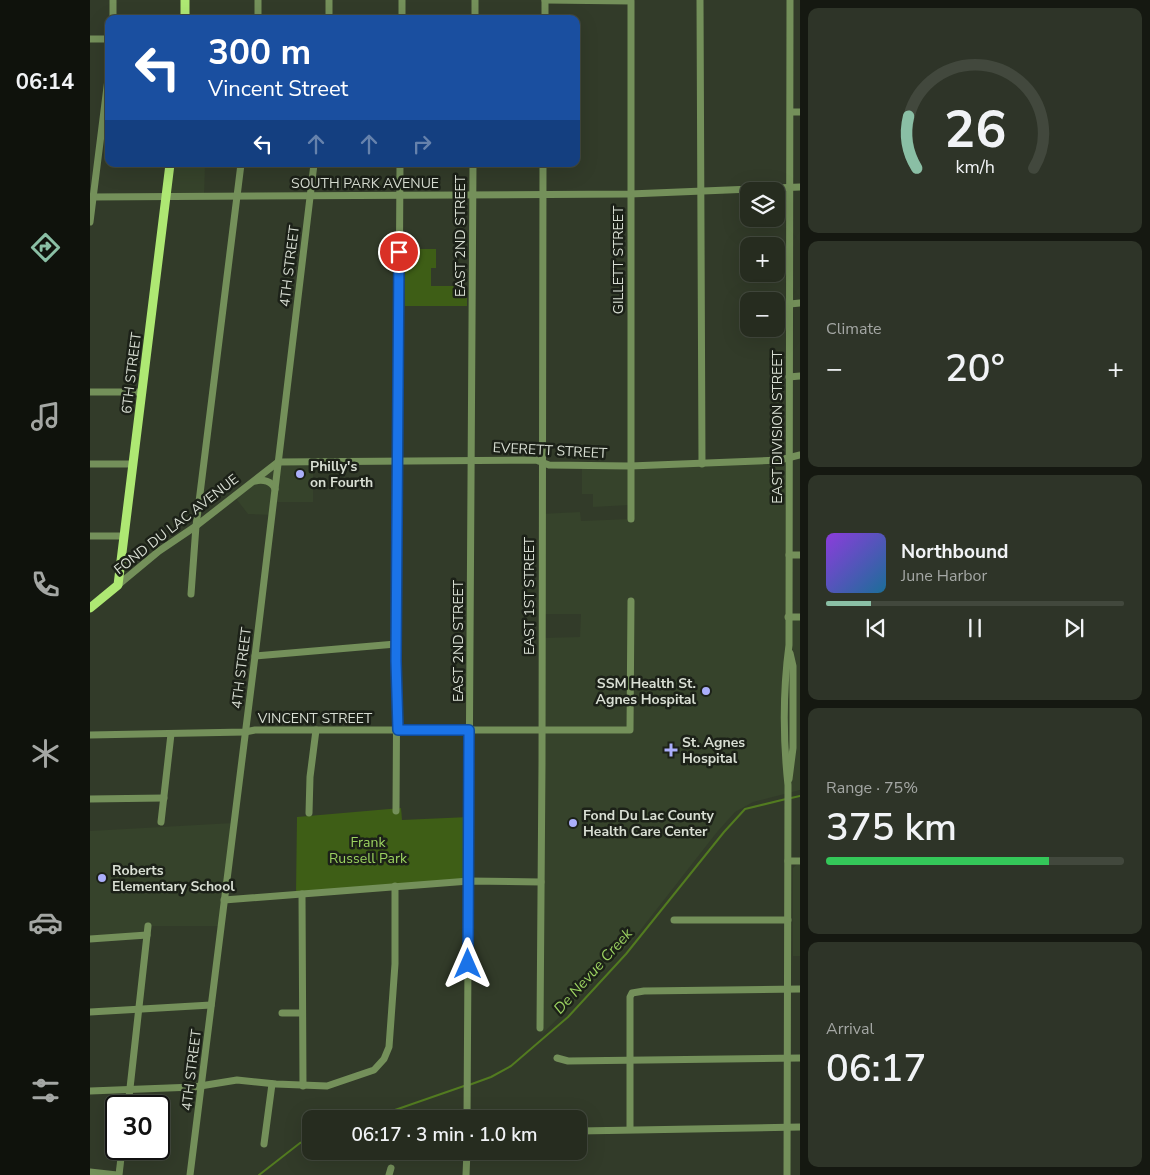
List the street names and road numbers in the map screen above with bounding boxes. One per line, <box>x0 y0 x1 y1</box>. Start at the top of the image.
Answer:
street label: SOUTH PARK AVENUE <box>291 174 439 193</box>
street label: EAST 2ND STREET <box>451 174 470 297</box>
street label: GILLETT STREET <box>609 205 628 314</box>
street label: 4TH STREET <box>275 224 304 308</box>
street label: 6TH STREET <box>117 331 146 415</box>
street label: EAST DIVISION STREET <box>768 350 787 504</box>
street label: EVERETT STREET <box>492 438 608 463</box>
street label: FOND DU LAC AVENUE <box>110 470 242 579</box>
street label: EAST 1ST STREET <box>520 536 539 655</box>
street label: EAST 2ND STREET <box>449 579 468 702</box>
street label: 4TH STREET <box>227 626 256 710</box>
street label: VINCENT STREET <box>257 709 373 728</box>
street label: 4TH STREET <box>177 1028 206 1112</box>

